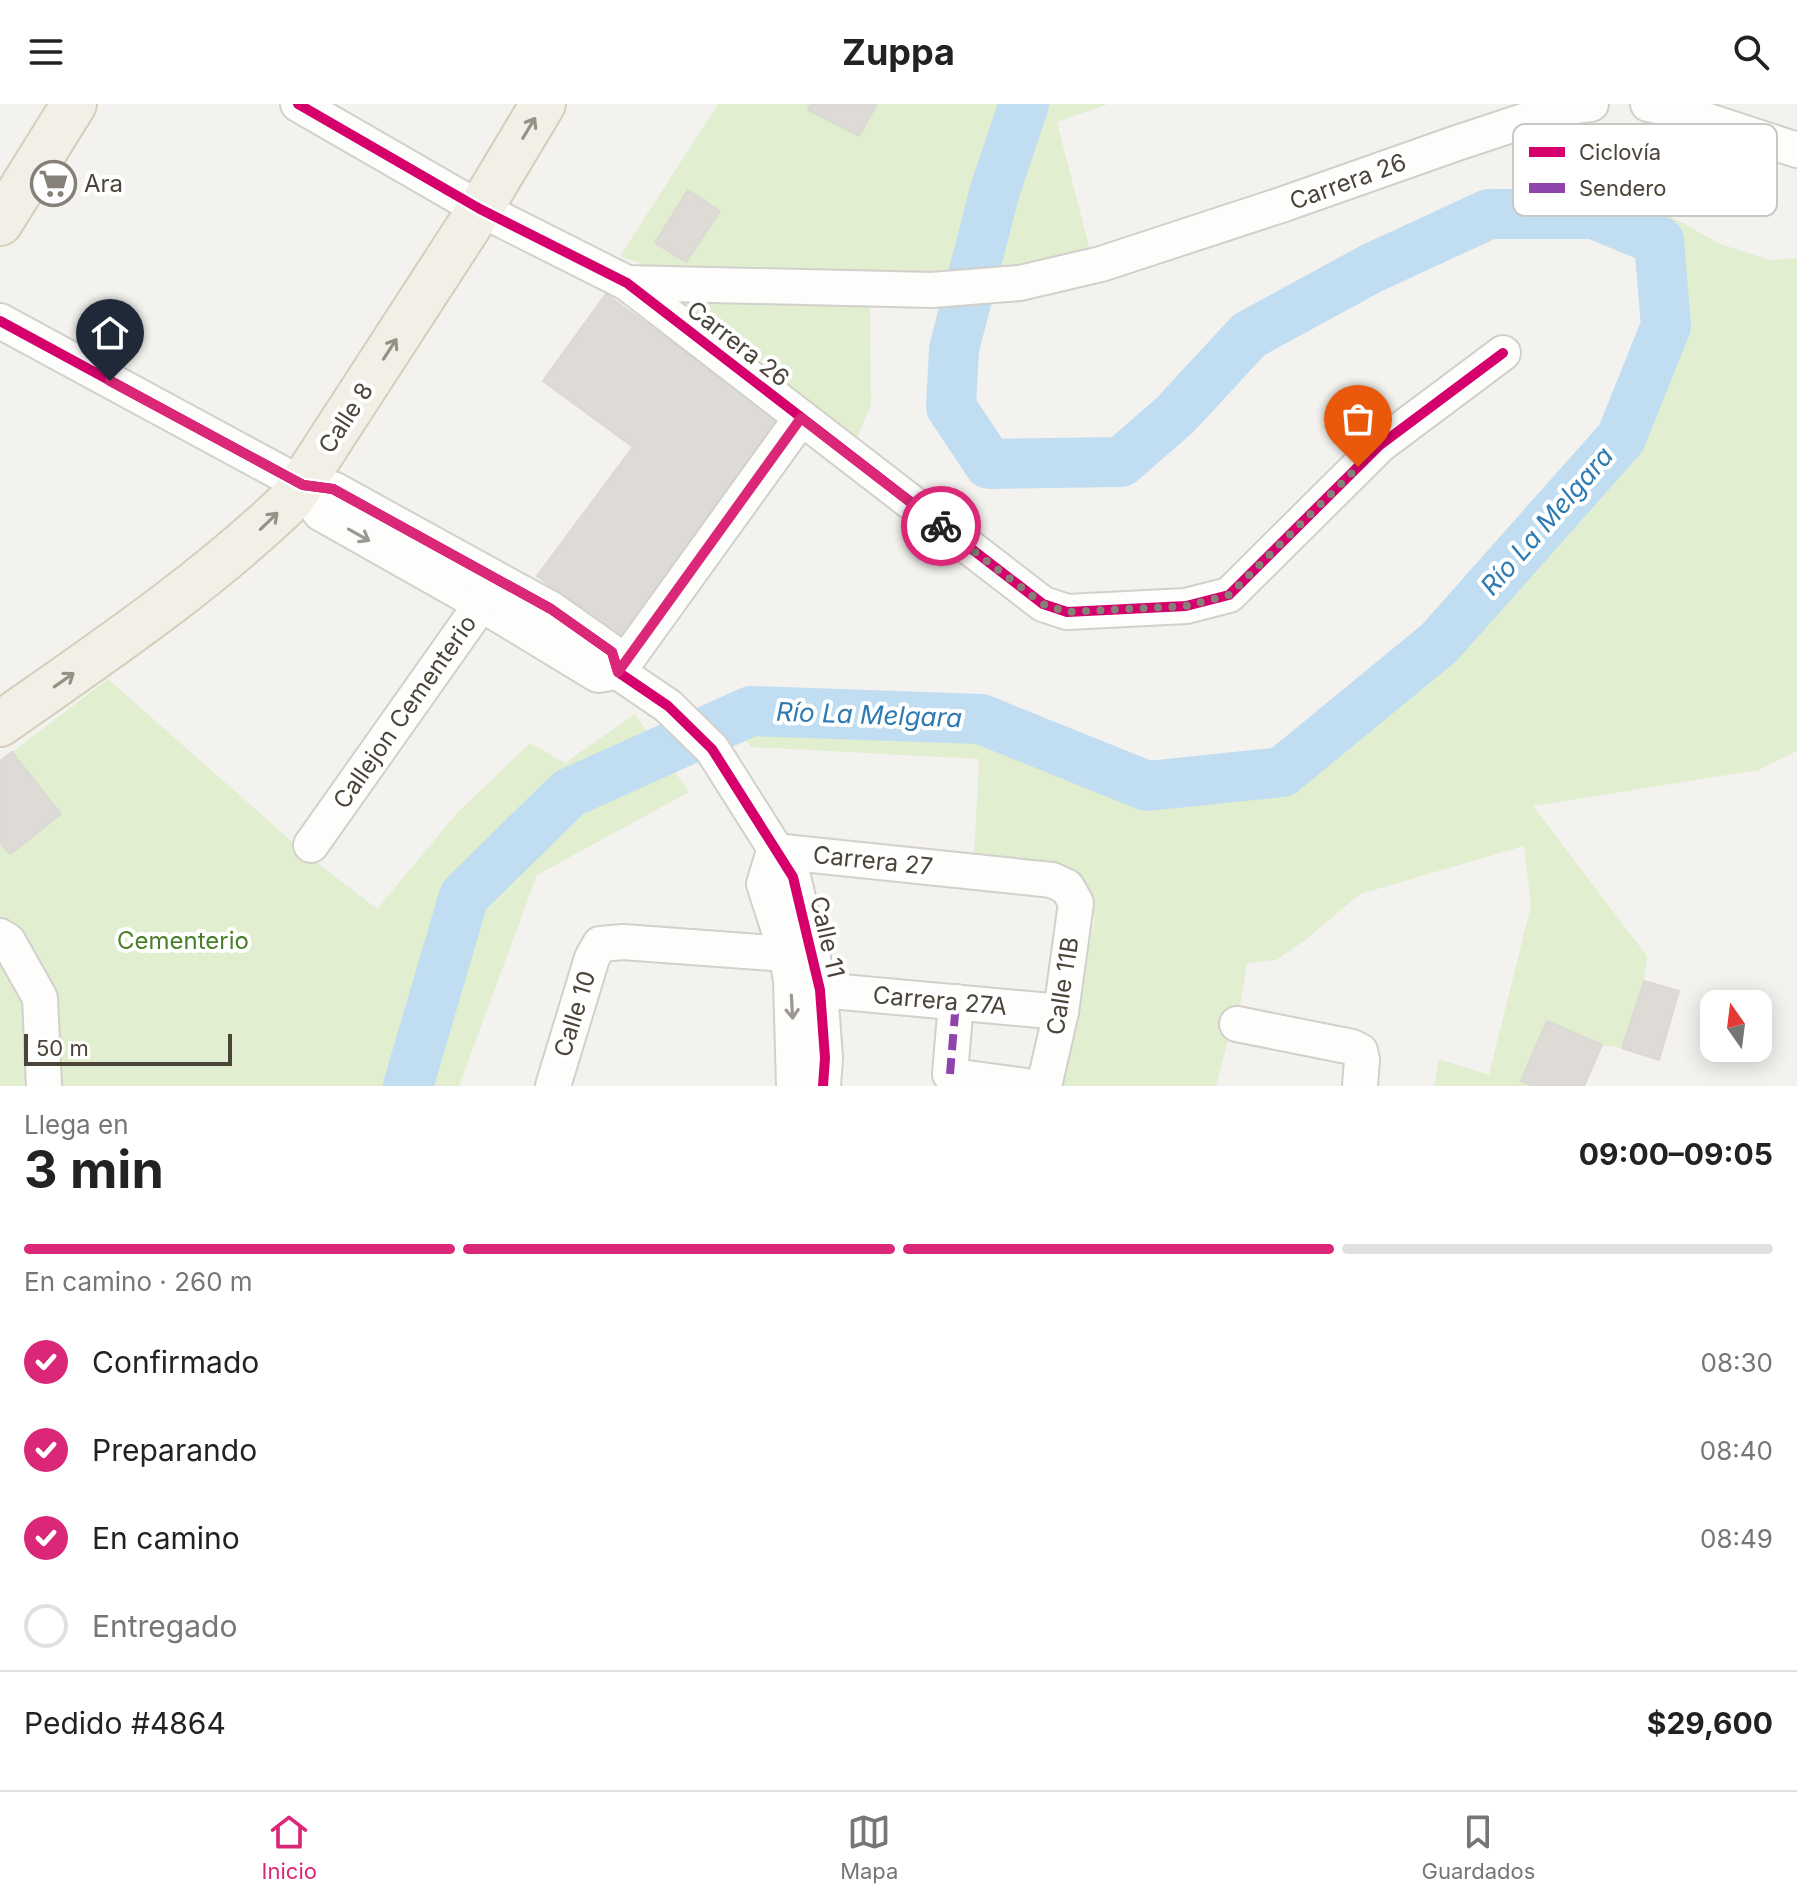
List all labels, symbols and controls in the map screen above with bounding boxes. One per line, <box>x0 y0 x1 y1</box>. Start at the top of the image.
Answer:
icon: menu <box>24 30 68 74</box>
text: Zuppa <box>842 30 955 74</box>
icon: search <box>1729 30 1773 74</box>
one-way arrow <box>521 117 537 140</box>
legend <box>1513 124 1777 216</box>
text: Ciclovía <box>1579 139 1661 165</box>
street label: Carrera 26 <box>1286 147 1410 216</box>
supermarket icon: Ara <box>29 160 77 208</box>
place label: Ara <box>84 169 123 198</box>
text: Sendero <box>1579 175 1666 201</box>
street label: Carrera 26 <box>681 295 795 393</box>
pin <box>76 299 144 381</box>
icon: home <box>88 311 132 355</box>
one-way arrow <box>382 338 399 360</box>
street label: Calle 8 <box>312 377 379 458</box>
pin <box>1324 385 1392 467</box>
icon: bag <box>1336 397 1380 441</box>
water label: Río La Melgara <box>1474 440 1619 601</box>
courier <box>901 486 981 566</box>
icon: bike <box>919 504 963 548</box>
one-way arrow <box>259 511 279 530</box>
one-way arrow <box>347 527 370 543</box>
street label: Callejon Cementerio <box>327 609 482 814</box>
one-way arrow <box>52 672 74 688</box>
water label: Río La Melgara <box>776 696 962 733</box>
street label: Carrera 27 <box>812 840 935 881</box>
street label: Calle 11 <box>804 893 851 981</box>
park label: Cementerio <box>117 926 249 955</box>
street label: Calle 11B <box>1040 935 1085 1037</box>
street label: Calle 10 <box>548 967 601 1060</box>
street label: Carrera 27A <box>872 980 1008 1021</box>
north arrow <box>1700 990 1772 1062</box>
map controls <box>1700 990 1772 1062</box>
one-way arrow <box>785 993 800 1020</box>
scale bar <box>24 1030 232 1066</box>
text: 50 m <box>36 1035 89 1061</box>
text: Llega en <box>24 1109 129 1140</box>
text: 09:00–09:05 <box>1579 1136 1773 1172</box>
text: 3 min <box>24 1138 164 1201</box>
text: En camino · 260 m <box>24 1266 253 1297</box>
icon: check <box>24 1340 68 1384</box>
text: Confirmado <box>92 1344 259 1380</box>
text: 08:30 <box>1701 1347 1773 1378</box>
icon: check <box>24 1428 68 1472</box>
text: Preparando <box>92 1432 257 1468</box>
text: 08:40 <box>1700 1435 1773 1466</box>
icon: check <box>24 1516 68 1560</box>
text: En camino <box>92 1520 240 1556</box>
text: 08:49 <box>1700 1523 1773 1554</box>
text: Entregado <box>92 1608 237 1644</box>
text: Pedido #4864 <box>24 1705 226 1741</box>
text: $29,600 <box>1647 1705 1773 1741</box>
tab: Inicio <box>262 1810 317 1884</box>
tab: Mapa <box>840 1810 898 1884</box>
tab: Guardados <box>1422 1810 1535 1884</box>

